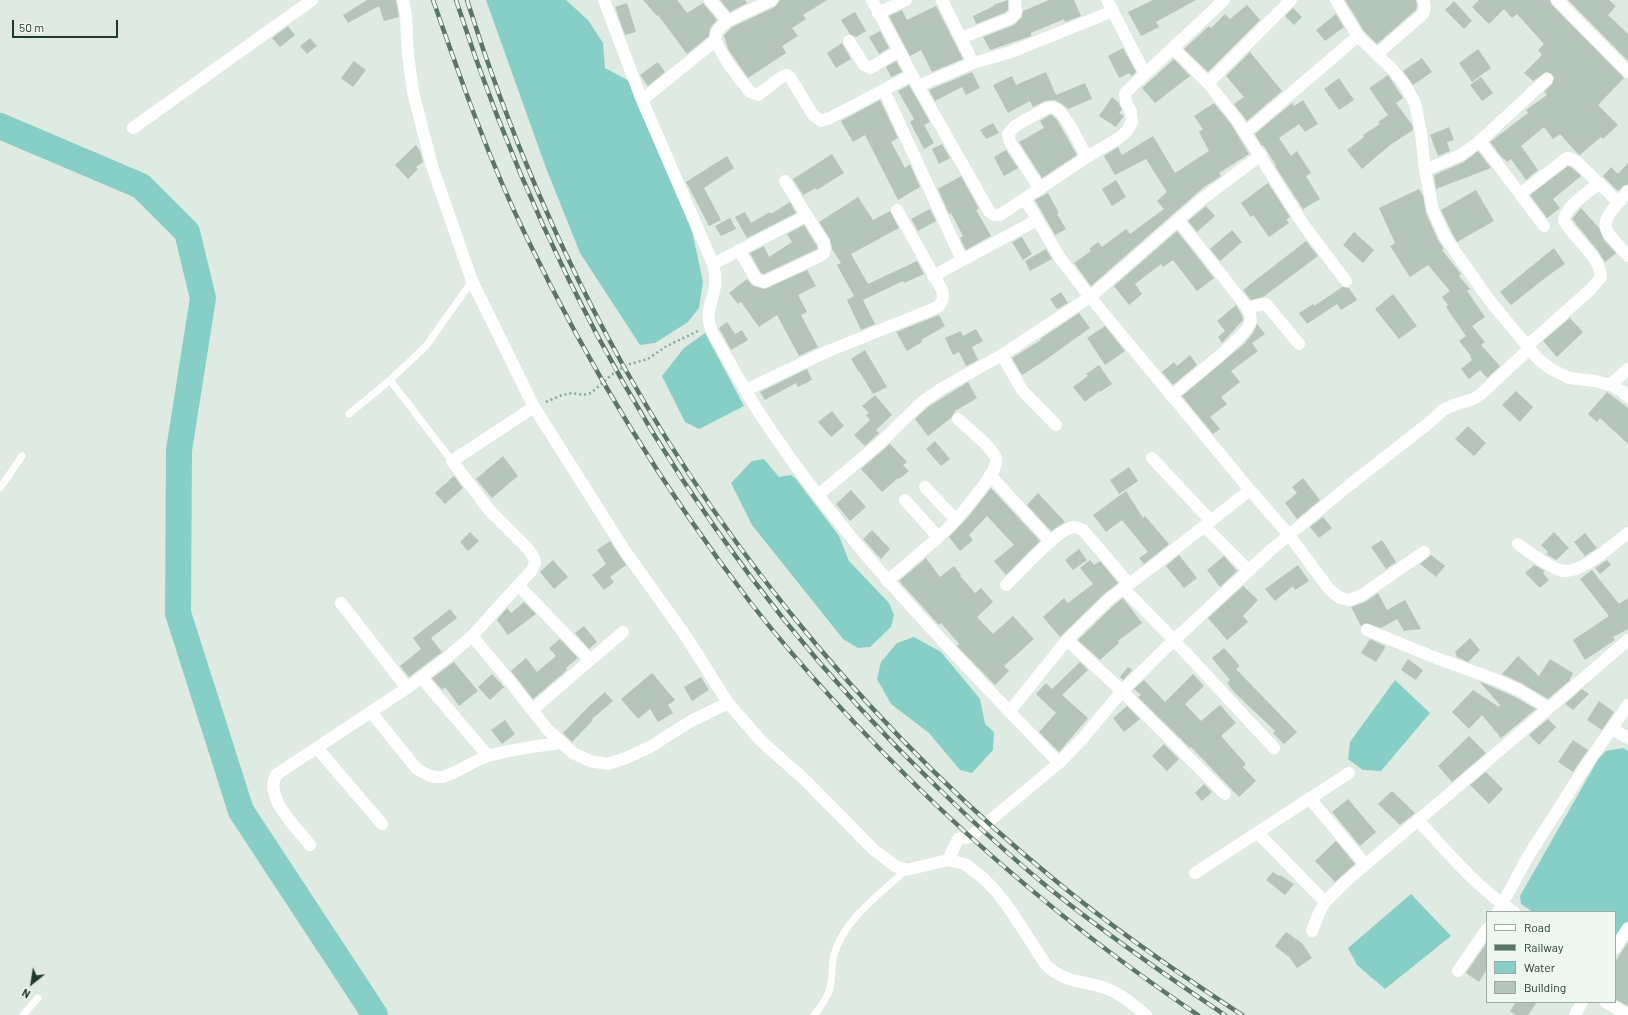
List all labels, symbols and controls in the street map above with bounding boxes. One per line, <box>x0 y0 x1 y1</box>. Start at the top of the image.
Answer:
scale bar <box>14 12 120 38</box>
text: 50 m <box>19 20 44 34</box>
legend <box>1486 911 1616 1003</box>
text: Road <box>1524 920 1551 934</box>
text: Railway <box>1524 940 1563 954</box>
text: Water <box>1524 960 1555 974</box>
north arrow <box>12 963 52 1003</box>
text: Building <box>1524 980 1566 994</box>
text: N <box>19 986 32 1001</box>

